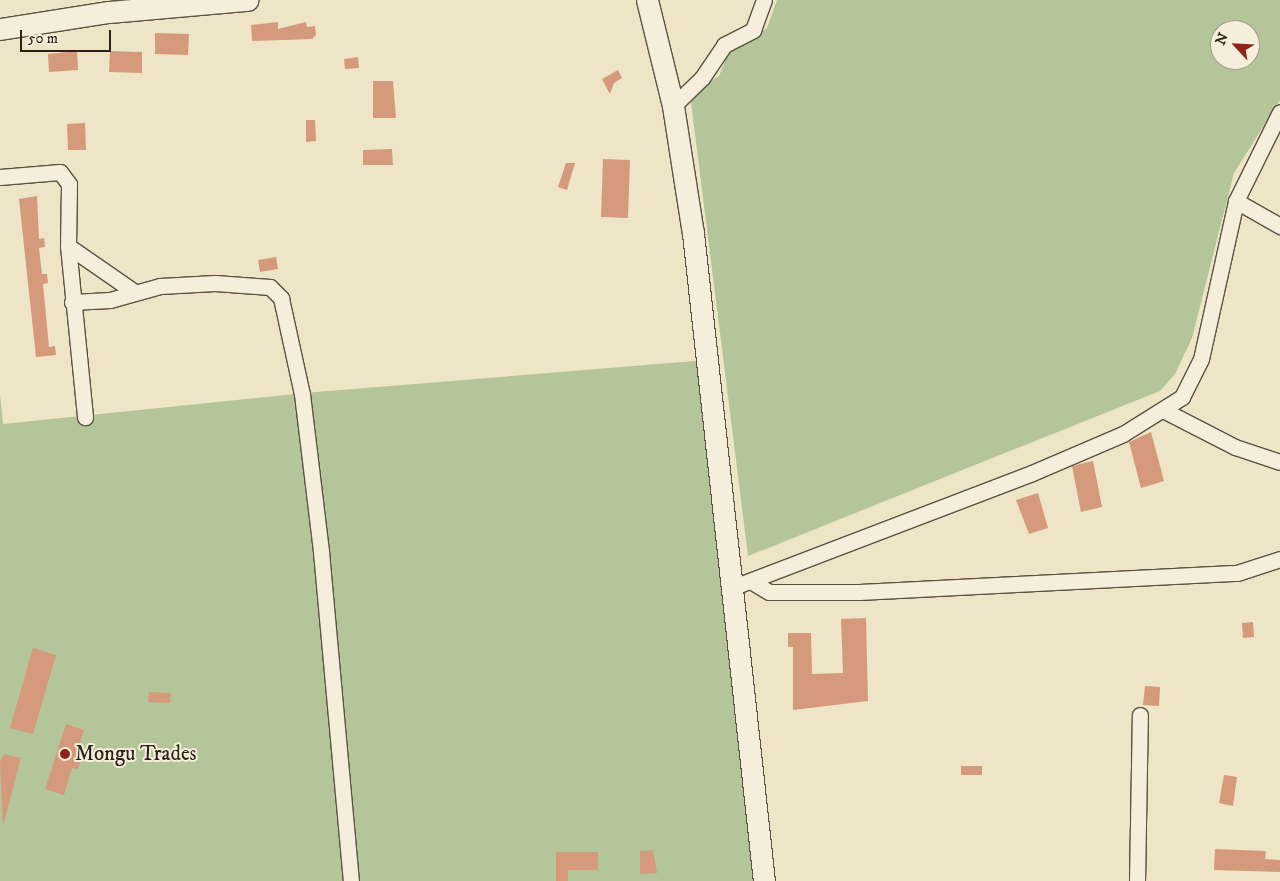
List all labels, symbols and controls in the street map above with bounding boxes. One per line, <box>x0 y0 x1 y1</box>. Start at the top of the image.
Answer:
scale bar <box>22 20 114 52</box>
north arrow <box>1210 20 1260 70</box>
text: 50 m <box>28 29 58 48</box>
text: N <box>1212 30 1233 48</box>
place label: Mongu Trades <box>75 741 197 767</box>
marker: Mongu Trades <box>59 748 71 760</box>

